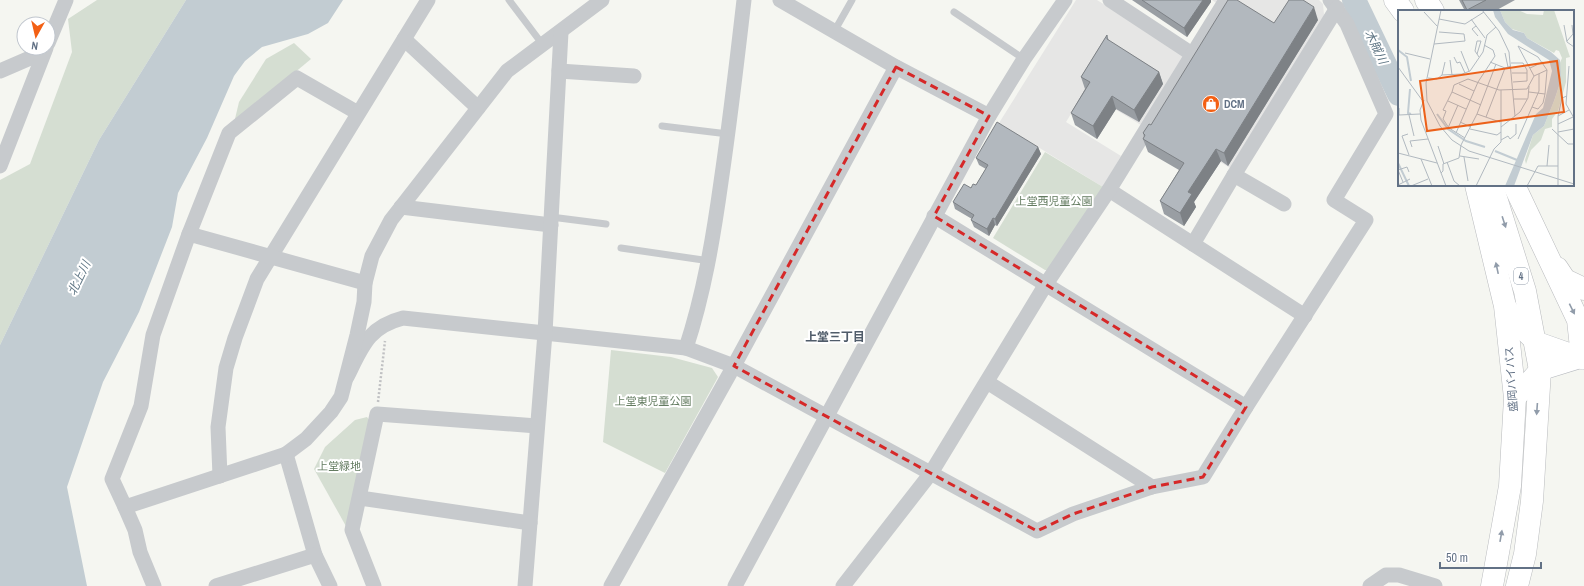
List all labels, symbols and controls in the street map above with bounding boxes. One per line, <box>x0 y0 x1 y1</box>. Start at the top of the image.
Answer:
inset map <box>1398 10 1574 186</box>
north arrow <box>16 16 56 56</box>
water label: 木賊川 <box>1361 27 1392 68</box>
text: N <box>30 39 39 53</box>
shop icon: DCM <box>1201 94 1221 114</box>
place label: DCM <box>1224 97 1245 111</box>
park label: 上堂西児童公園 <box>1016 194 1093 208</box>
one-way arrow <box>1502 216 1508 228</box>
water label: 北上川 <box>64 257 95 298</box>
one-way arrow <box>1493 262 1499 274</box>
road number: 4 <box>1514 268 1528 284</box>
one-way arrow <box>1569 303 1575 315</box>
district label: 上堂三丁目 <box>805 329 865 345</box>
street label: 盛岡バイパス <box>1502 346 1520 412</box>
park label: 上堂東児童公園 <box>615 394 692 408</box>
one-way arrow <box>1534 403 1541 415</box>
park label: 上堂緑地 <box>317 459 361 473</box>
one-way arrow <box>1498 530 1504 543</box>
scale bar <box>1440 544 1541 570</box>
text: 50 m <box>1446 550 1468 566</box>

